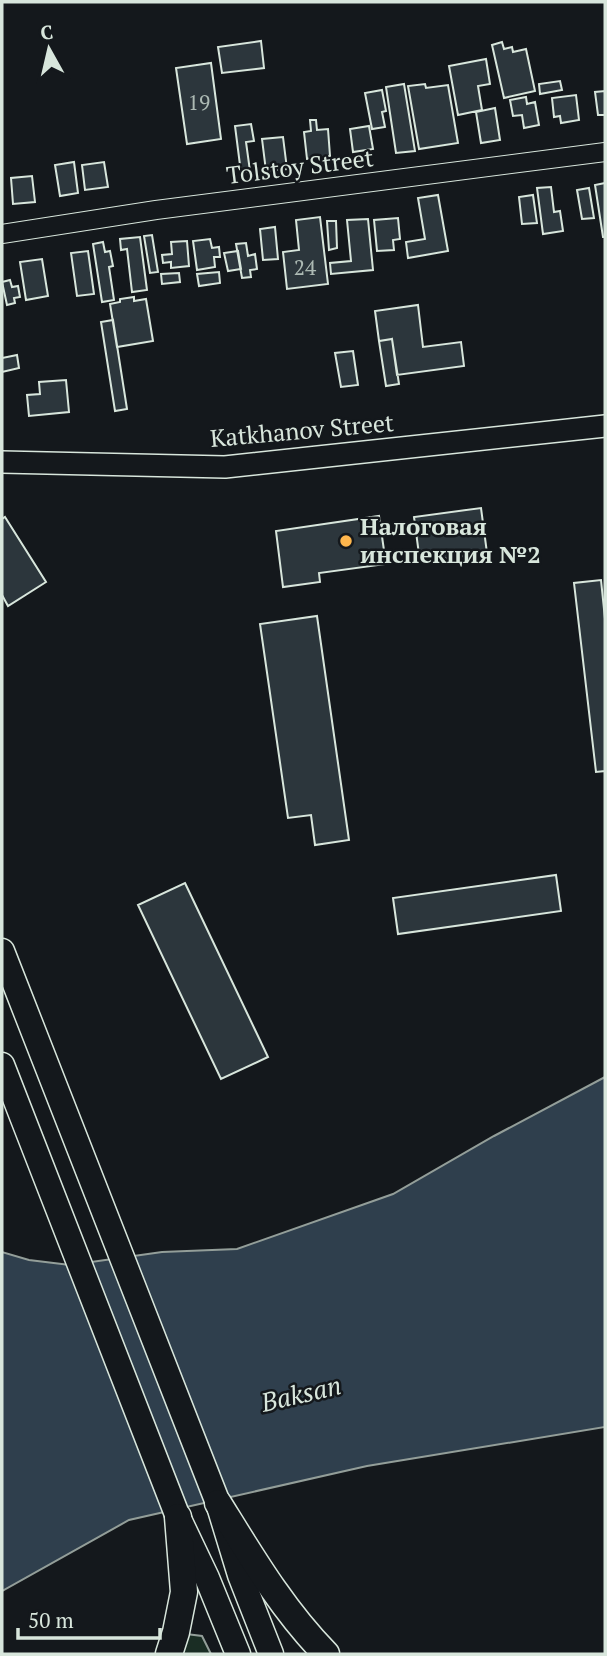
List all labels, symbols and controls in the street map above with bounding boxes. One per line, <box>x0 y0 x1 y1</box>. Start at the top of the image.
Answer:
north arrow <box>14 14 84 84</box>
text: С <box>39 18 54 45</box>
house number: 19 <box>188 88 210 116</box>
street label: Tolstoy Street <box>224 141 375 191</box>
house number: 24 <box>294 253 317 281</box>
street label: Katkhanov Street <box>209 406 395 454</box>
place label: Налоговая инспекция №2 <box>360 510 541 570</box>
marker: Налоговая инспекция №2 <box>338 533 354 549</box>
water label: Baksan <box>256 1367 344 1419</box>
scale bar <box>18 1596 159 1640</box>
text: 50 m <box>28 1606 74 1634</box>

